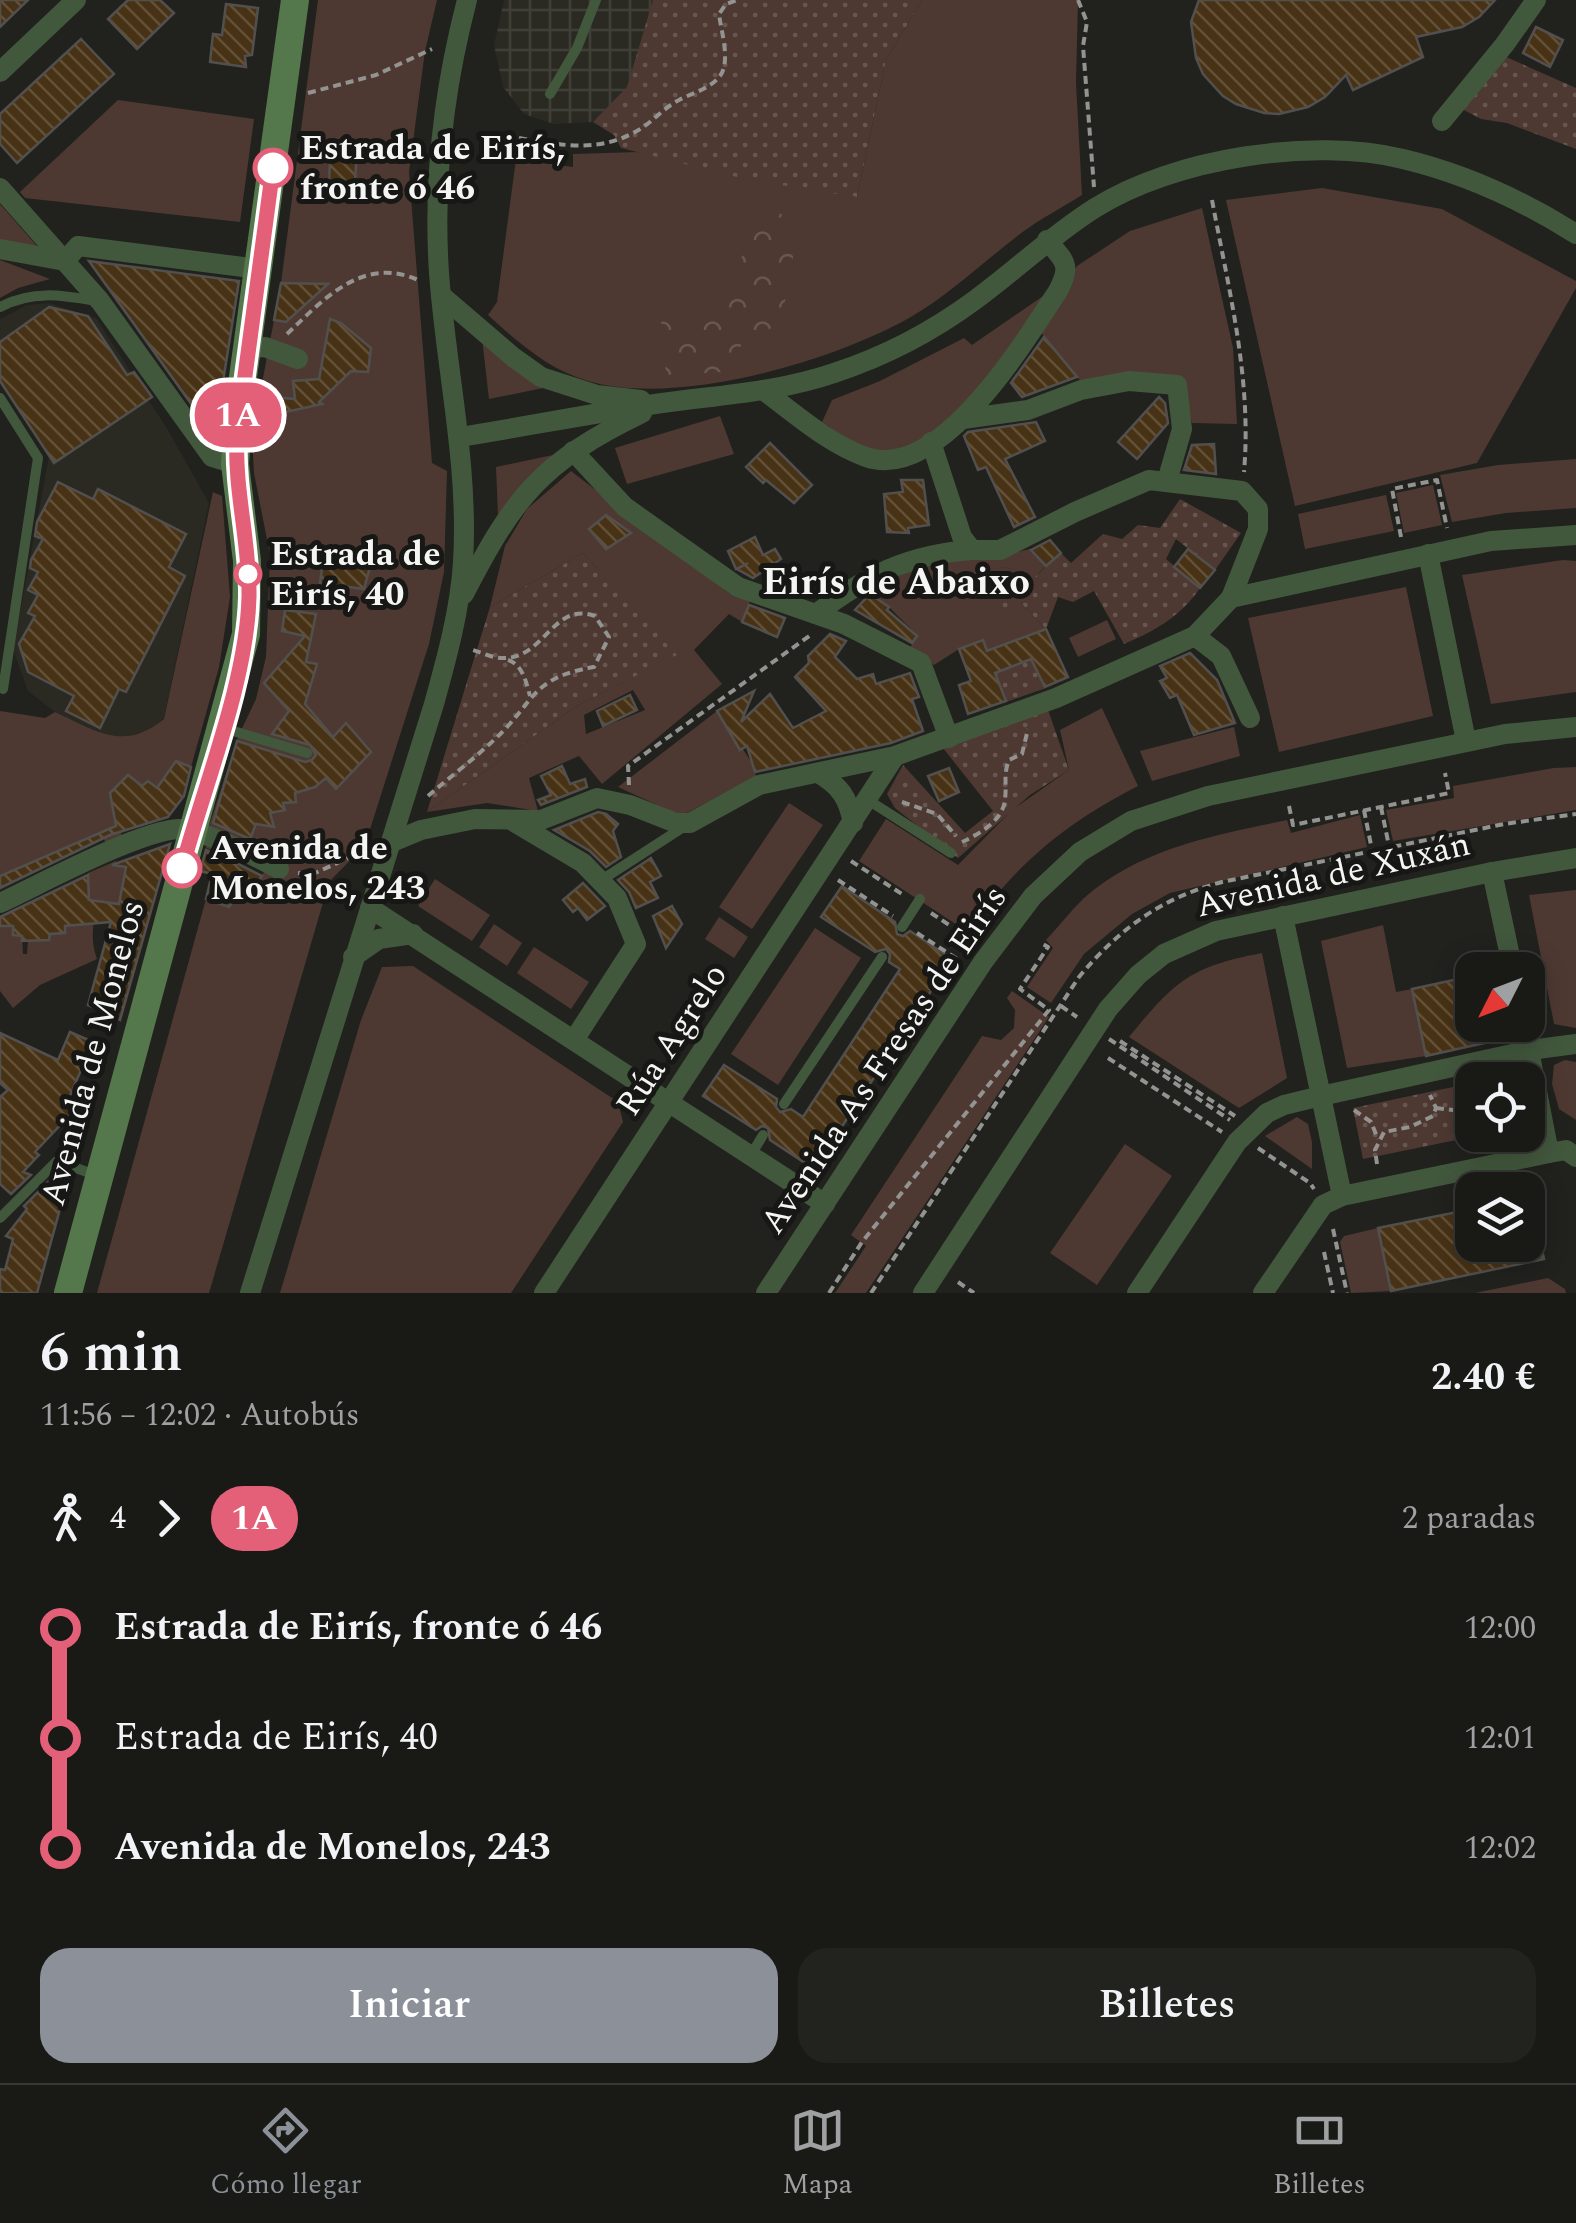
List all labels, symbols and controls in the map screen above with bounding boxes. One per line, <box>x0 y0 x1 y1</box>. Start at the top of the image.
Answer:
place label: Estrada de Eirís, fronte ó 46 <box>300 122 566 215</box>
marker: Estrada de Eirís, fronte ó 46 <box>254 149 292 187</box>
line badge: 1A <box>193 382 283 448</box>
text: 1A <box>215 389 261 442</box>
place label: Estrada de Eirís, 40 <box>270 528 441 621</box>
district label: Eirís de Abaixo <box>762 554 1030 612</box>
marker: Estrada de Eirís, 40 <box>235 561 261 587</box>
street label: Avenida de Xuxán <box>1191 818 1475 932</box>
place label: Avenida de Monelos, 243 <box>210 822 426 915</box>
marker: Avenida de Monelos, 243 <box>163 849 201 887</box>
street label: Avenida As Fresas de Eirís <box>747 875 1021 1245</box>
street label: Avenida de Monelos <box>27 894 159 1212</box>
north arrow <box>1455 952 1545 1042</box>
map controls <box>1455 952 1545 1262</box>
street label: Rúa Agrelo <box>603 953 741 1127</box>
button: locate <box>1455 1062 1545 1152</box>
button: layers <box>1455 1172 1545 1262</box>
text: 6 min <box>40 1312 183 1395</box>
text: 2.40 € <box>1431 1349 1536 1407</box>
text: 11:56 – 12:02 · Autobús <box>40 1391 359 1440</box>
icon: walk <box>40 1491 95 1546</box>
icon: forward <box>141 1491 196 1546</box>
text: 1A <box>231 1492 278 1545</box>
text: 4 <box>110 1494 126 1543</box>
text: 2 paradas <box>1402 1494 1536 1543</box>
text: Estrada de Eirís, fronte ó 46 <box>114 1599 602 1657</box>
text: 12:00 <box>1464 1604 1536 1653</box>
text: Estrada de Eirís, 40 <box>114 1709 438 1767</box>
text: 12:01 <box>1464 1714 1536 1763</box>
text: Avenida de Monelos, 243 <box>114 1819 551 1877</box>
text: 12:02 <box>1464 1824 1536 1873</box>
button: Iniciar <box>40 1948 778 2063</box>
button: Billetes <box>798 1948 1536 2063</box>
tab: Cómo llegar <box>210 2103 362 2206</box>
tab: Mapa <box>782 2103 852 2206</box>
tab: Billetes <box>1273 2103 1366 2206</box>

